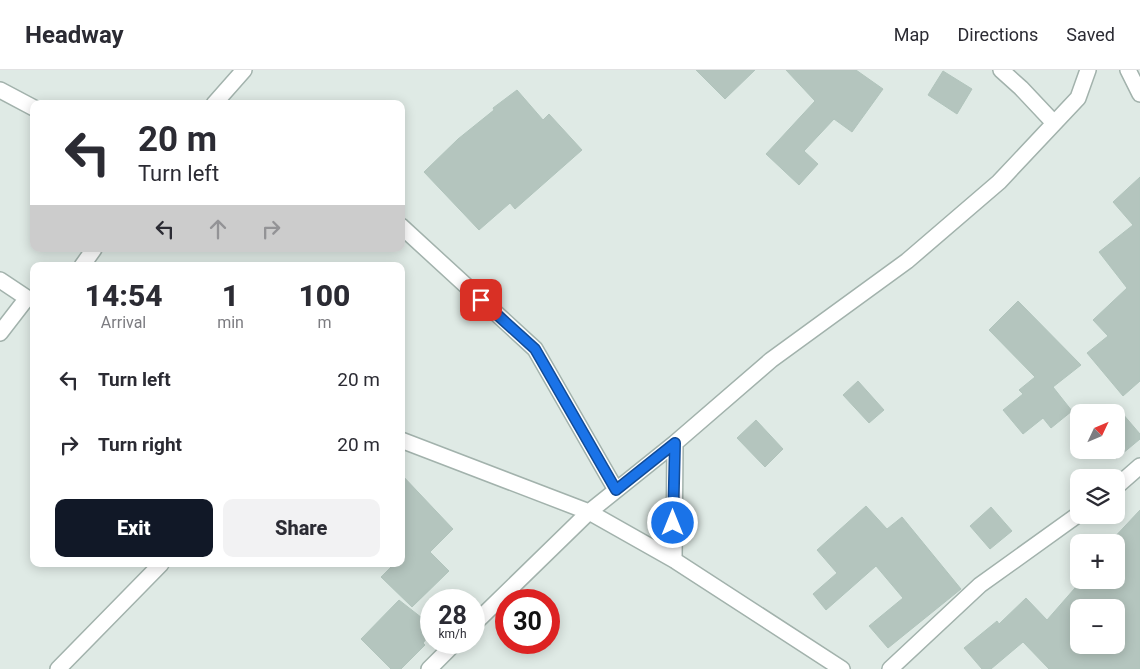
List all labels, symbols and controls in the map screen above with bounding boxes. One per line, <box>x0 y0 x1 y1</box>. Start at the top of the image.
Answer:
text: Headway <box>25 21 124 49</box>
text: Map <box>894 24 929 45</box>
text: Directions <box>957 24 1038 45</box>
text: Saved <box>1066 24 1115 45</box>
text: 20 m <box>138 119 217 160</box>
icon: left <box>55 120 120 185</box>
text: Turn left <box>138 161 219 186</box>
icon: left <box>151 215 179 243</box>
icon: ahead <box>204 215 232 243</box>
icon: right <box>257 215 285 243</box>
text: 14:54 <box>85 278 163 313</box>
text: 1 <box>222 278 239 313</box>
text: 100 <box>298 278 350 313</box>
pin <box>460 279 502 321</box>
icon: arrive <box>467 286 495 314</box>
text: Arrival <box>101 313 146 332</box>
text: min <box>217 313 244 332</box>
text: m <box>317 313 331 332</box>
icon: left <box>55 366 83 394</box>
text: Turn left <box>98 368 171 391</box>
text: 20 m <box>337 368 380 391</box>
north arrow <box>1070 404 1125 459</box>
map controls <box>1070 404 1125 654</box>
icon: right <box>55 431 83 459</box>
text: Turn right <box>98 433 182 456</box>
text: 20 m <box>337 433 380 456</box>
button: layers <box>1070 469 1125 524</box>
position arrow <box>646 496 698 548</box>
button: Exit <box>55 499 213 557</box>
button: Share <box>223 499 380 557</box>
button: + <box>1070 534 1125 589</box>
speed limit sign: 30 <box>495 589 560 654</box>
button: − <box>1070 599 1125 654</box>
text: 28 <box>438 601 467 630</box>
text: km/h <box>438 627 467 641</box>

